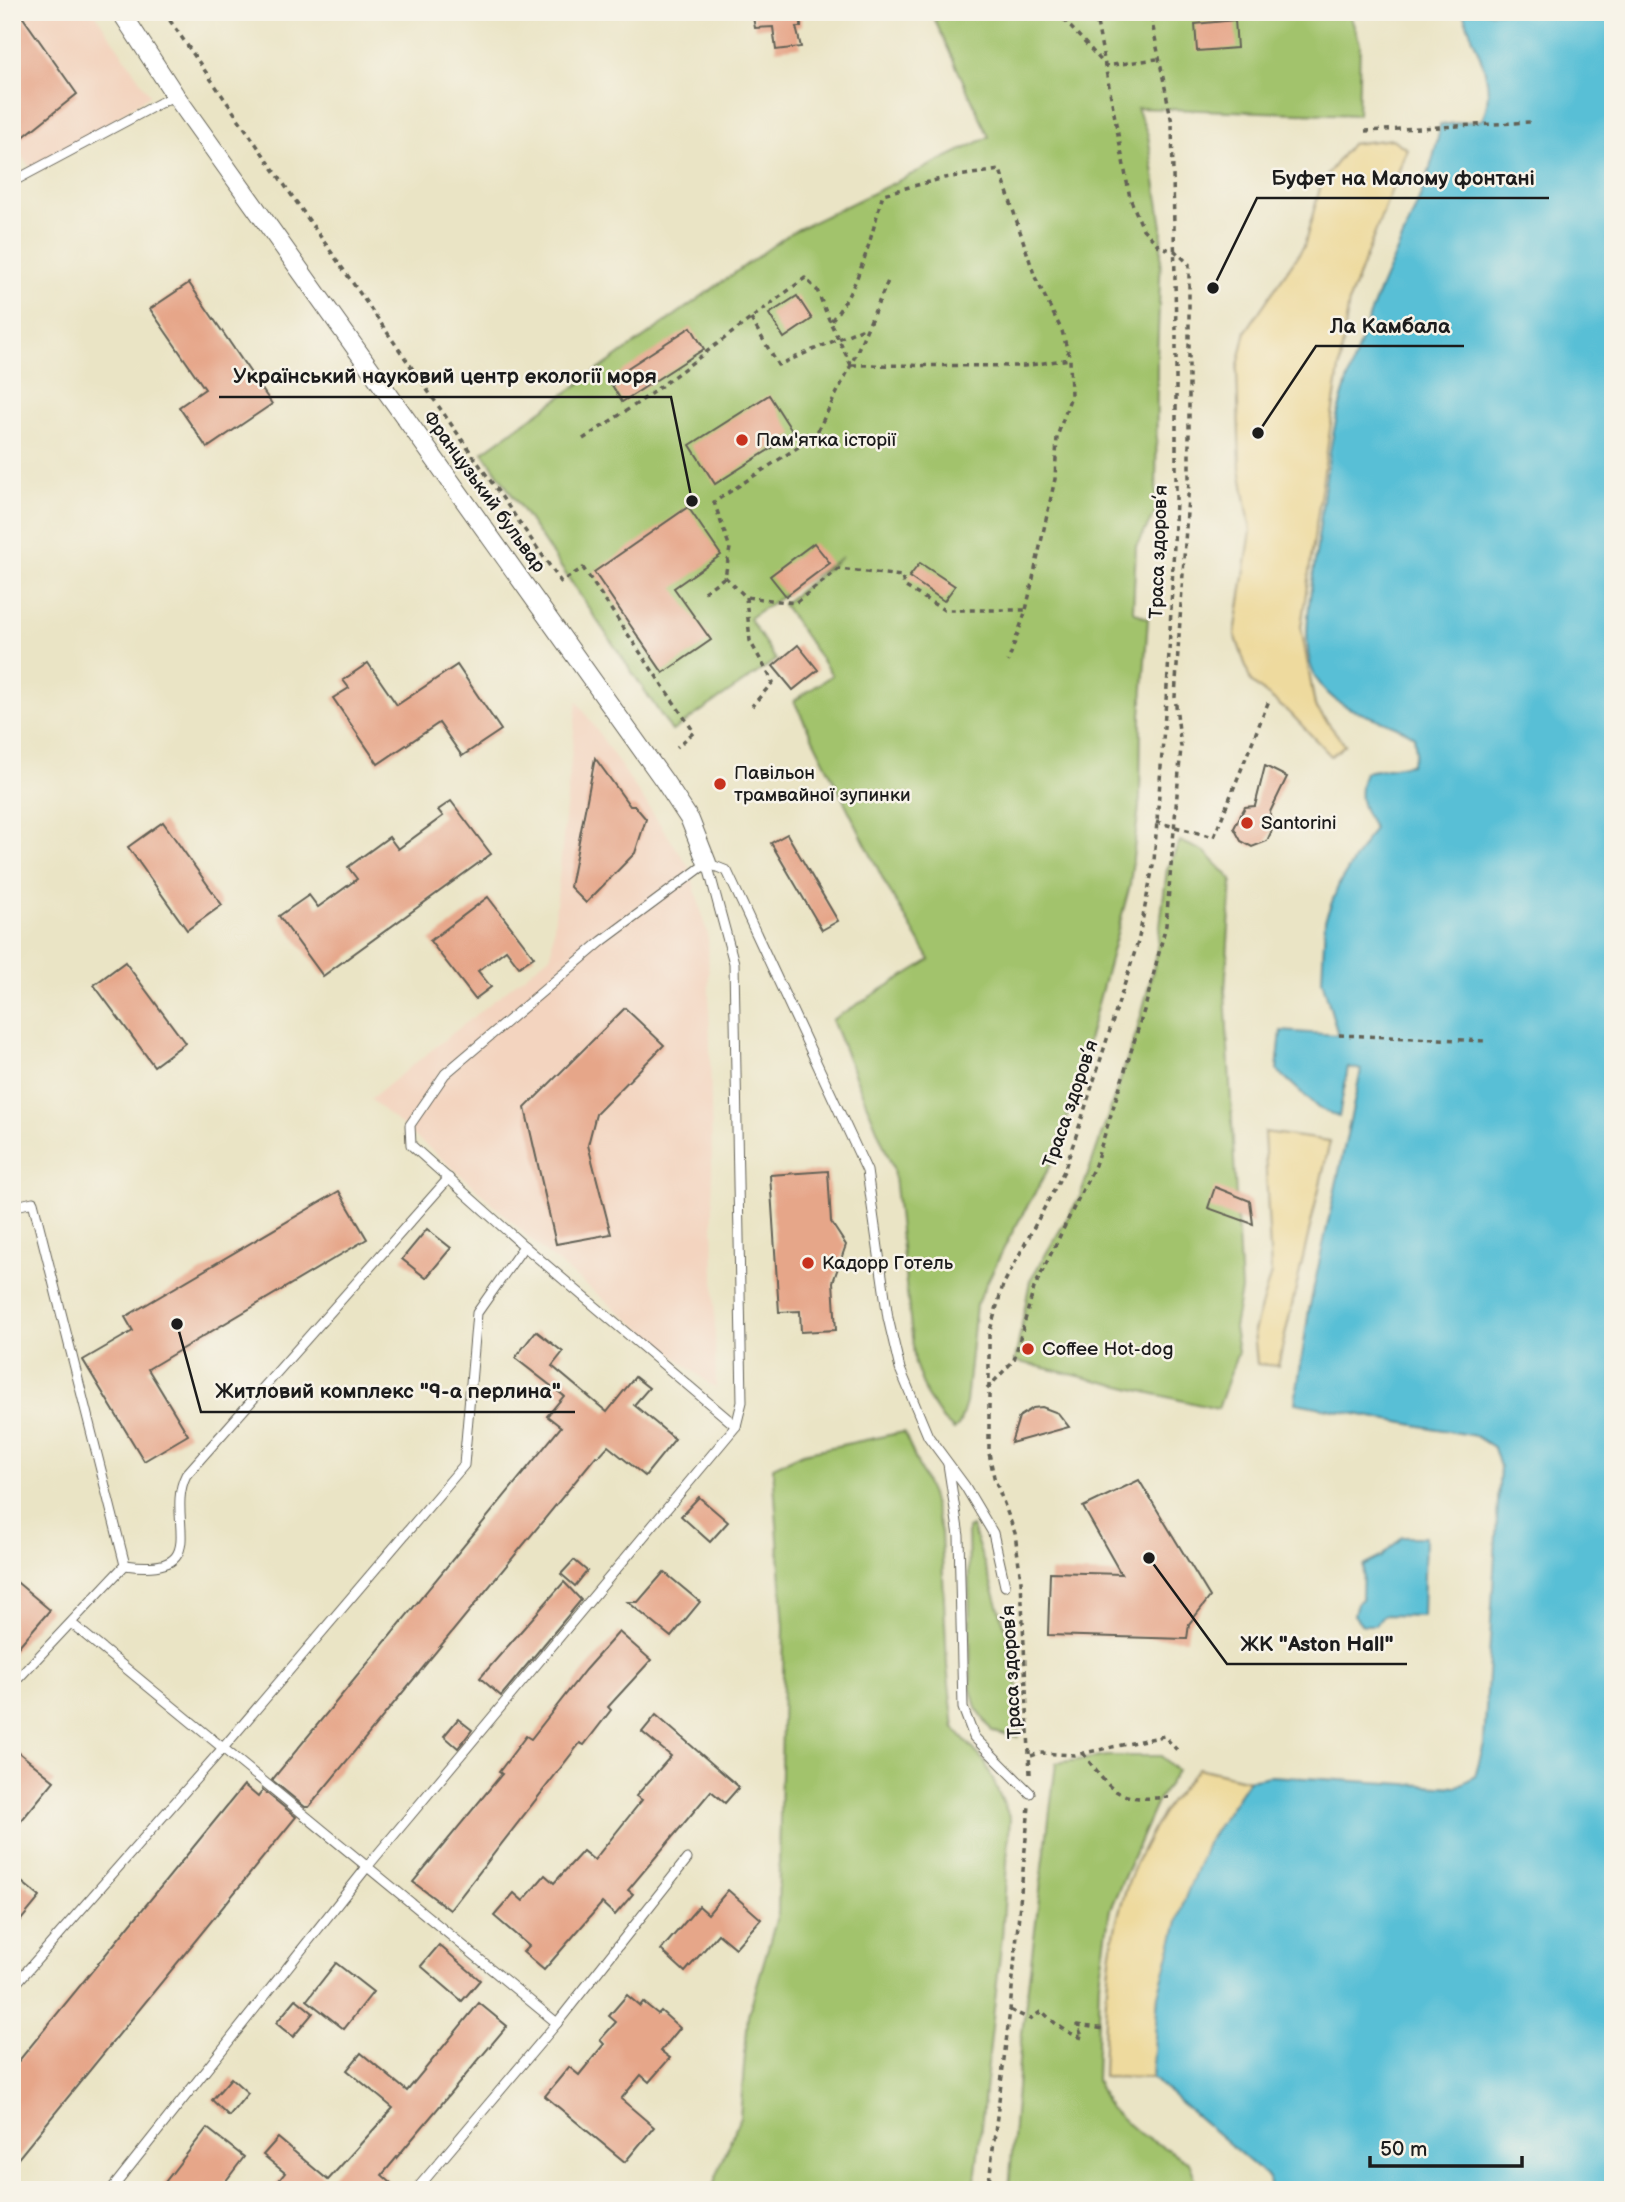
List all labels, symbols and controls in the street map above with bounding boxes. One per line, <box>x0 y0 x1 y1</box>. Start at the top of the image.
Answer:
callout: Буфет на Малому фонтані <box>1257 156 1549 198</box>
text: Буфет на Малому фонтані <box>1271 166 1535 191</box>
callout: Ла Камбала <box>1316 304 1464 346</box>
text: Ла Камбала <box>1329 314 1451 339</box>
callout: Український науковий центр екології моря <box>219 355 671 397</box>
text: Український науковий центр екології моря <box>233 364 657 389</box>
street label: Французький бульвар <box>418 407 550 577</box>
place label: Пам'ятка історії <box>756 429 897 452</box>
marker: Пам'ятка історії <box>734 432 750 448</box>
street label: Траса здоров’я <box>1145 485 1173 619</box>
place label: Павільон трамвайної зупинки <box>734 762 911 807</box>
marker: Павільон трамвайної зупинки <box>712 776 728 792</box>
place label: Santorini <box>1261 812 1337 835</box>
marker: Santorini <box>1239 815 1255 831</box>
street label: Траса здоров’я <box>1038 1037 1104 1171</box>
place label: Кадорр Готель <box>822 1252 954 1275</box>
marker: Кадорр Готель <box>800 1255 816 1271</box>
place label: Coffee Hot-dog <box>1042 1338 1173 1361</box>
marker: Coffee Hot-dog <box>1020 1341 1036 1357</box>
callout: Житловий комплекс "9-а перлина" <box>201 1370 575 1412</box>
text: Житловий комплекс "9-а перлина" <box>215 1379 561 1404</box>
street label: Траса здоров’я <box>997 1605 1027 1739</box>
callout: ЖК "Aston Hall" <box>1227 1622 1407 1664</box>
text: ЖК "Aston Hall" <box>1240 1632 1394 1657</box>
scale bar <box>1370 2125 1522 2169</box>
text: 50 m <box>1380 2137 1427 2162</box>

